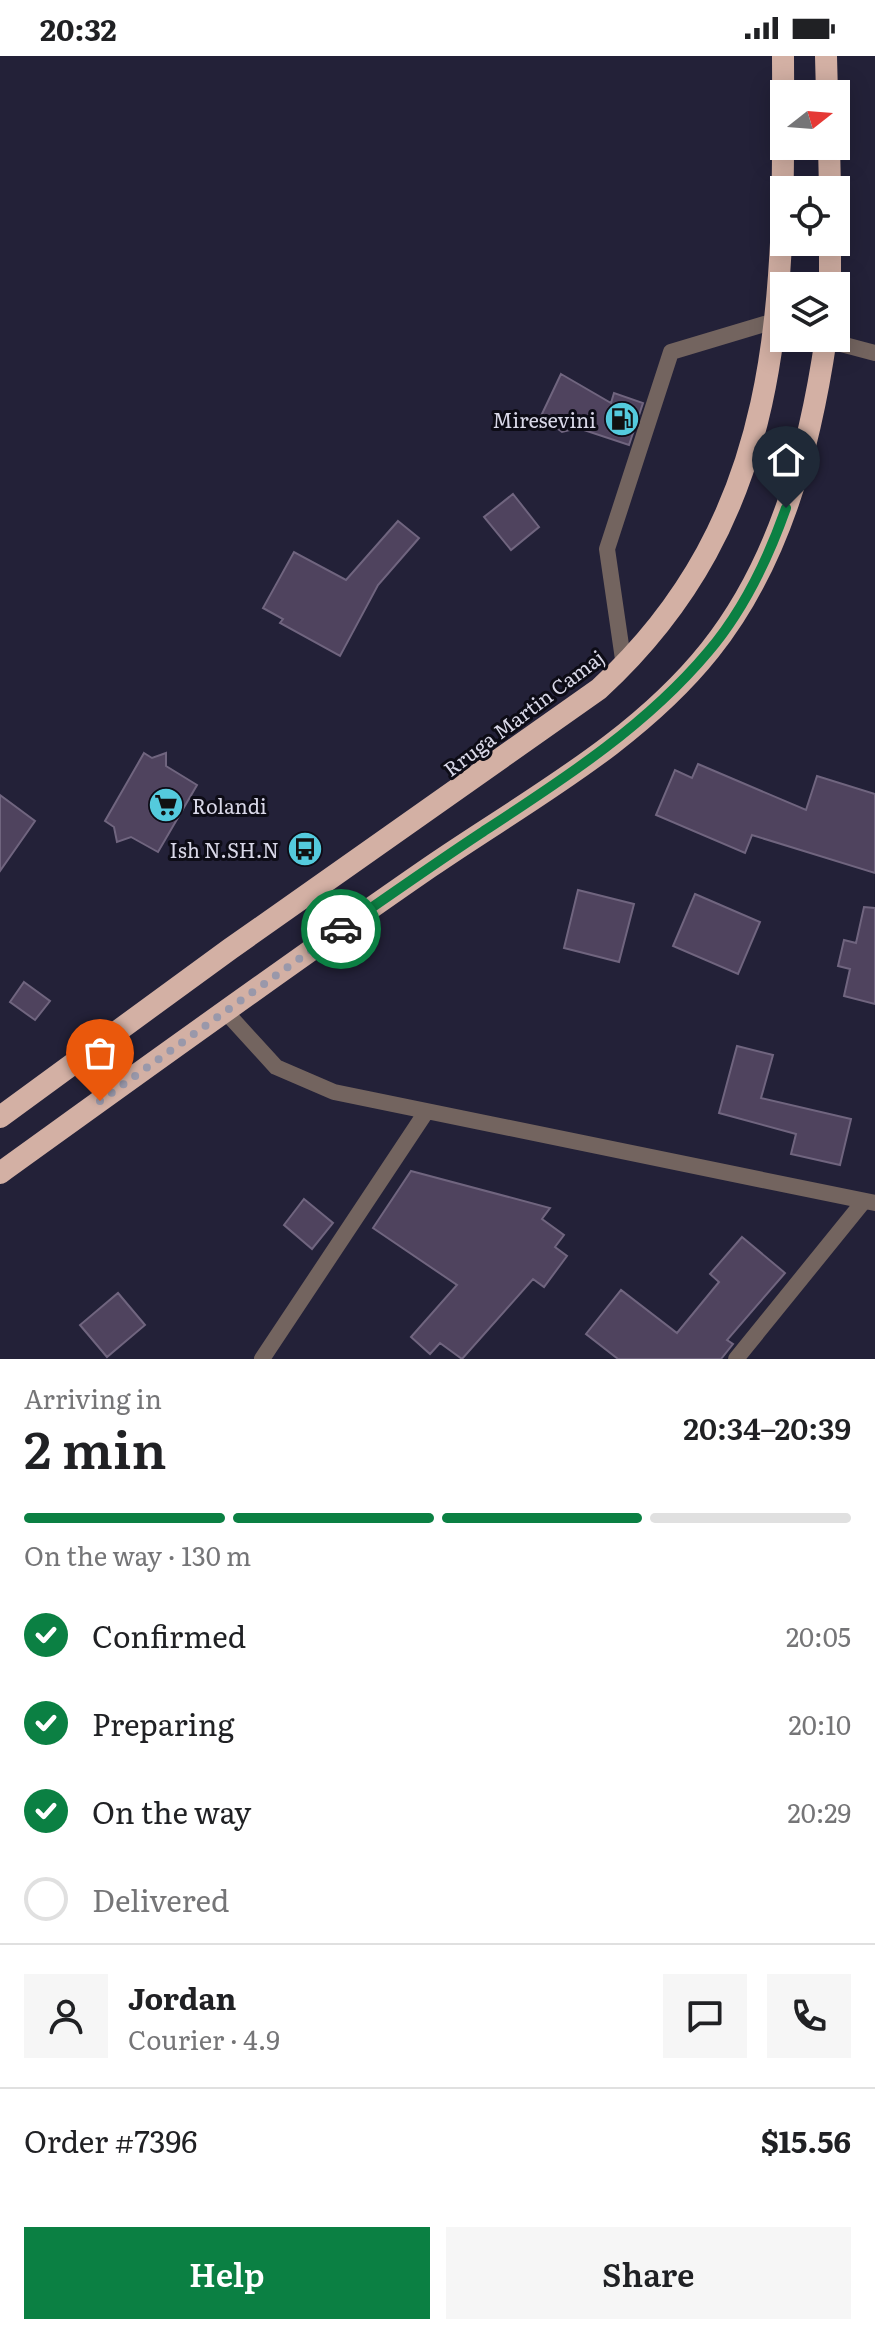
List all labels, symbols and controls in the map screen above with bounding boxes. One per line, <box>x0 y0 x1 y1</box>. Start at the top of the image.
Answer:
text: 20:32 <box>40 6 117 50</box>
north arrow <box>770 80 850 160</box>
map controls <box>770 80 850 352</box>
button: locate <box>770 176 850 256</box>
button: layers <box>770 272 850 352</box>
fuel station icon: Miresevini <box>603 400 641 438</box>
place label: Miresevini <box>493 404 596 434</box>
pin <box>752 426 820 508</box>
icon: home <box>764 438 808 482</box>
street label: Rruga Martin Camaj <box>436 642 610 782</box>
supermarket icon: Rolandi <box>147 786 185 824</box>
place label: Rolandi <box>192 790 267 820</box>
bus stop icon: Ish N.SH.N <box>286 830 324 868</box>
place label: Ish N.SH.N <box>169 834 279 864</box>
courier <box>301 889 381 969</box>
icon: car <box>319 907 363 951</box>
pin <box>66 1019 134 1101</box>
icon: bag <box>78 1031 122 1075</box>
text: Arriving in <box>24 1378 162 1417</box>
text: 20:34–20:39 <box>683 1405 851 1449</box>
text: 2 min <box>24 1408 167 1485</box>
text: On the way · 130 m <box>24 1535 251 1574</box>
icon: check <box>24 1613 68 1657</box>
text: Confirmed <box>92 1613 246 1657</box>
text: 20:05 <box>786 1616 851 1655</box>
icon: check <box>24 1701 68 1745</box>
text: Preparing <box>92 1701 234 1745</box>
text: 20:10 <box>789 1704 851 1743</box>
icon: check <box>24 1789 68 1833</box>
text: On the way <box>92 1789 251 1833</box>
text: 20:29 <box>788 1792 851 1831</box>
text: Delivered <box>92 1877 229 1921</box>
button: person <box>24 1974 108 2058</box>
button: chat <box>663 1974 747 2058</box>
button: phone <box>767 1974 851 2058</box>
text: Jordan <box>128 1975 236 2019</box>
text: Courier · 4.9 <box>128 2019 280 2058</box>
text: Order #7396 <box>24 2118 197 2162</box>
text: $15.56 <box>761 2118 851 2162</box>
button: Help <box>24 2227 430 2319</box>
button: Share <box>446 2227 851 2319</box>

